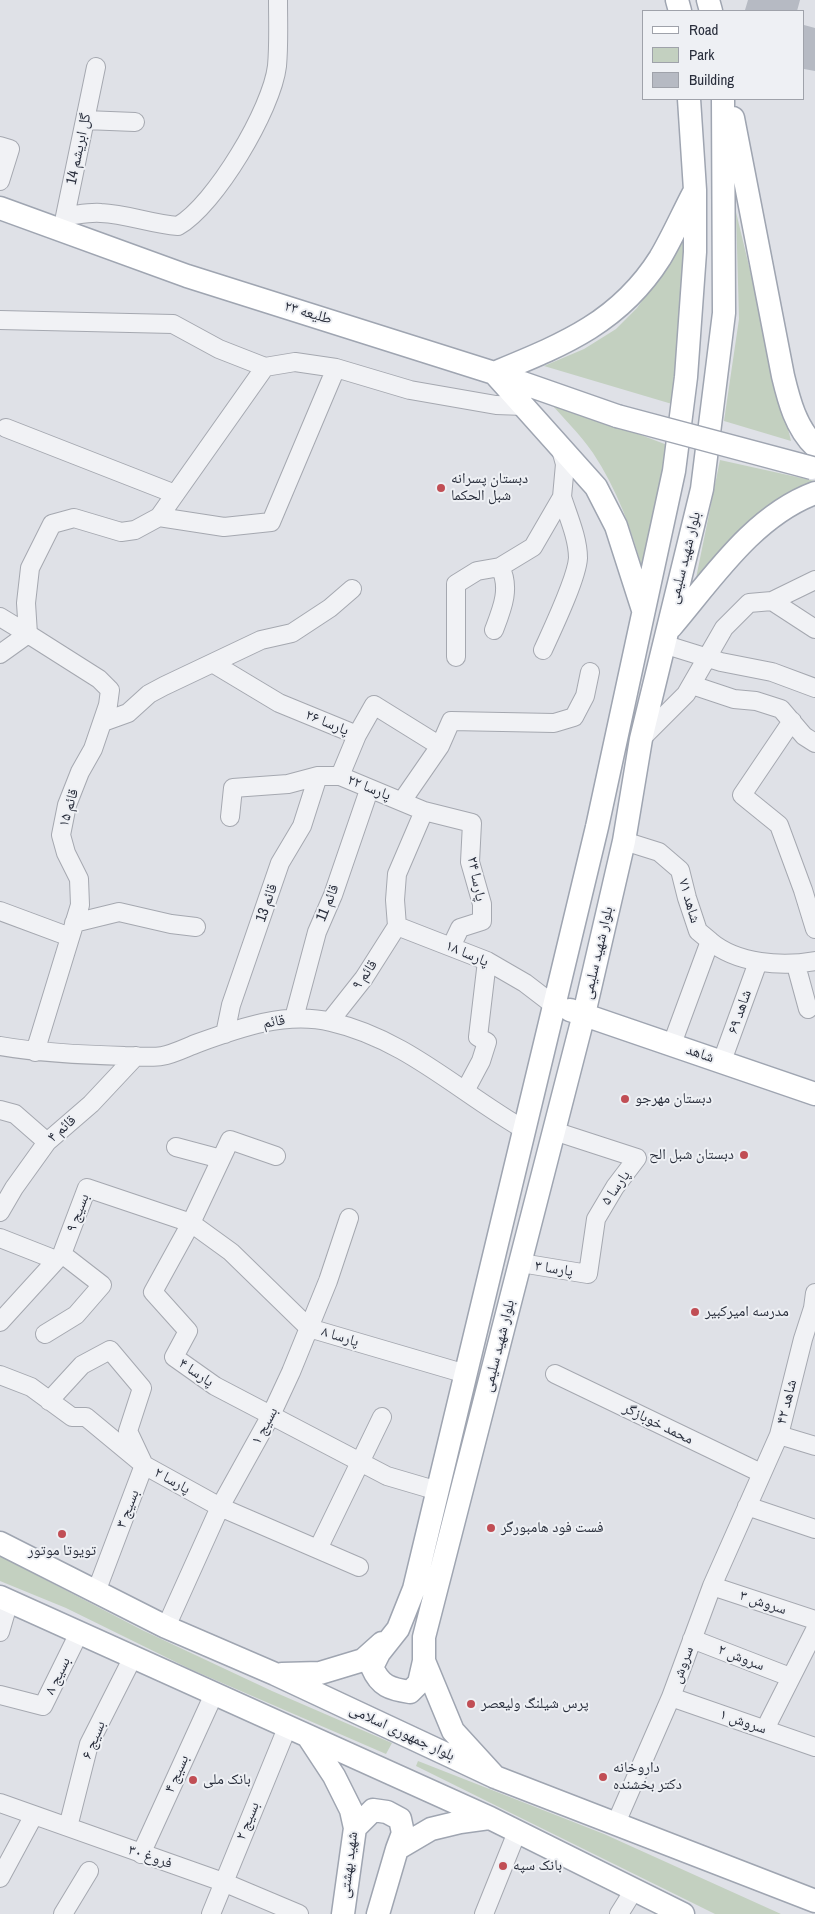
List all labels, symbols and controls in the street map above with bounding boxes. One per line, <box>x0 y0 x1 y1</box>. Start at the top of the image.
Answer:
legend <box>642 10 805 100</box>
text: Road <box>689 19 718 40</box>
text: Park <box>689 44 714 65</box>
text: Building <box>689 69 734 90</box>
street label: گل ابریشم 14 <box>63 112 95 186</box>
street label: طلیعه ۲۳ <box>282 297 334 329</box>
place label: دبستان پسرانه شبل الحکما <box>451 470 528 505</box>
marker: دبستان پسرانه شبل الحکما <box>435 482 447 494</box>
street label: بلوار شهید سلیمی <box>665 510 705 606</box>
street label: پارسا ۲۶ <box>303 706 351 740</box>
street label: پارسا ۲۲ <box>345 771 393 805</box>
street label: قائم ۱۵ <box>55 787 83 829</box>
street label: پارسا ۲۴ <box>463 855 489 903</box>
street label: شاهد ۷۱ <box>674 877 704 925</box>
street label: قائم 13 <box>252 882 282 924</box>
street label: قائم 11 <box>312 882 344 924</box>
street label: بلوار شهید سلیمی <box>579 905 617 1001</box>
street label: پارسا ۱۸ <box>443 937 491 971</box>
street label: قائم ۹ <box>348 957 382 993</box>
street label: شاهد ۶۹ <box>724 988 756 1036</box>
street label: قائم <box>262 1011 286 1033</box>
street label: شاهد <box>684 1041 716 1067</box>
place label: دبستان مهرجو <box>635 1090 712 1108</box>
marker: دبستان مهرجو <box>619 1093 631 1105</box>
street label: قائم ۴ <box>44 1112 80 1146</box>
place label: دبستان شبل الح <box>649 1146 734 1164</box>
marker: دبستان شبل الح <box>738 1149 750 1161</box>
street label: پارسا ۵ <box>598 1167 634 1209</box>
street label: بسیج ۹ <box>62 1191 94 1235</box>
street label: پارسا ۳ <box>534 1257 574 1281</box>
street label: بلوار شهید سلیمی <box>479 1298 519 1394</box>
place label: مدرسه امیرکبیر <box>705 1303 789 1321</box>
marker: مدرسه امیرکبیر <box>689 1306 701 1318</box>
street label: پارسا ۸ <box>319 1323 361 1351</box>
street label: پارسا ۴ <box>175 1355 217 1391</box>
street label: شاهد ۴۲ <box>773 1378 801 1426</box>
street label: محمد خوبازگر <box>620 1399 696 1449</box>
street label: بسیج ۱ <box>248 1404 282 1448</box>
street label: پارسا ۲ <box>151 1464 193 1498</box>
street label: بسیج ۳ <box>112 1487 144 1531</box>
place label: فست فود هامبورگر <box>501 1519 604 1537</box>
marker: فست فود هامبورگر <box>485 1522 497 1534</box>
marker: تویوتا موتور <box>56 1528 68 1540</box>
place label: تویوتا موتور <box>28 1542 96 1560</box>
street label: سروش ۳ <box>737 1587 789 1619</box>
street label: سروش ۲ <box>715 1641 767 1675</box>
street label: سروش <box>668 1644 698 1686</box>
street label: بسیج ۸ <box>41 1654 75 1698</box>
place label: پرس شیلنگ ولیعصر <box>481 1695 589 1713</box>
marker: پرس شیلنگ ولیعصر <box>465 1698 477 1710</box>
street label: بلوار جمهوری اسلامی <box>346 1701 458 1765</box>
street label: سروش ۱ <box>717 1706 769 1738</box>
street label: بسیج ۶ <box>78 1718 110 1762</box>
street label: بسیج ۴ <box>161 1752 193 1796</box>
place label: داروخانه دکتر بخشنده <box>613 1759 682 1794</box>
place label: بانک ملی <box>203 1771 251 1789</box>
marker: داروخانه دکتر بخشنده <box>597 1771 609 1783</box>
marker: بانک ملی <box>187 1774 199 1786</box>
street label: بسیج ۲ <box>232 1799 264 1843</box>
street label: شهید بهشتی <box>336 1831 362 1899</box>
street label: فروغ ۳۰ <box>126 1841 174 1873</box>
place label: بانک سپه <box>513 1857 562 1875</box>
marker: بانک سپه <box>497 1860 509 1872</box>

